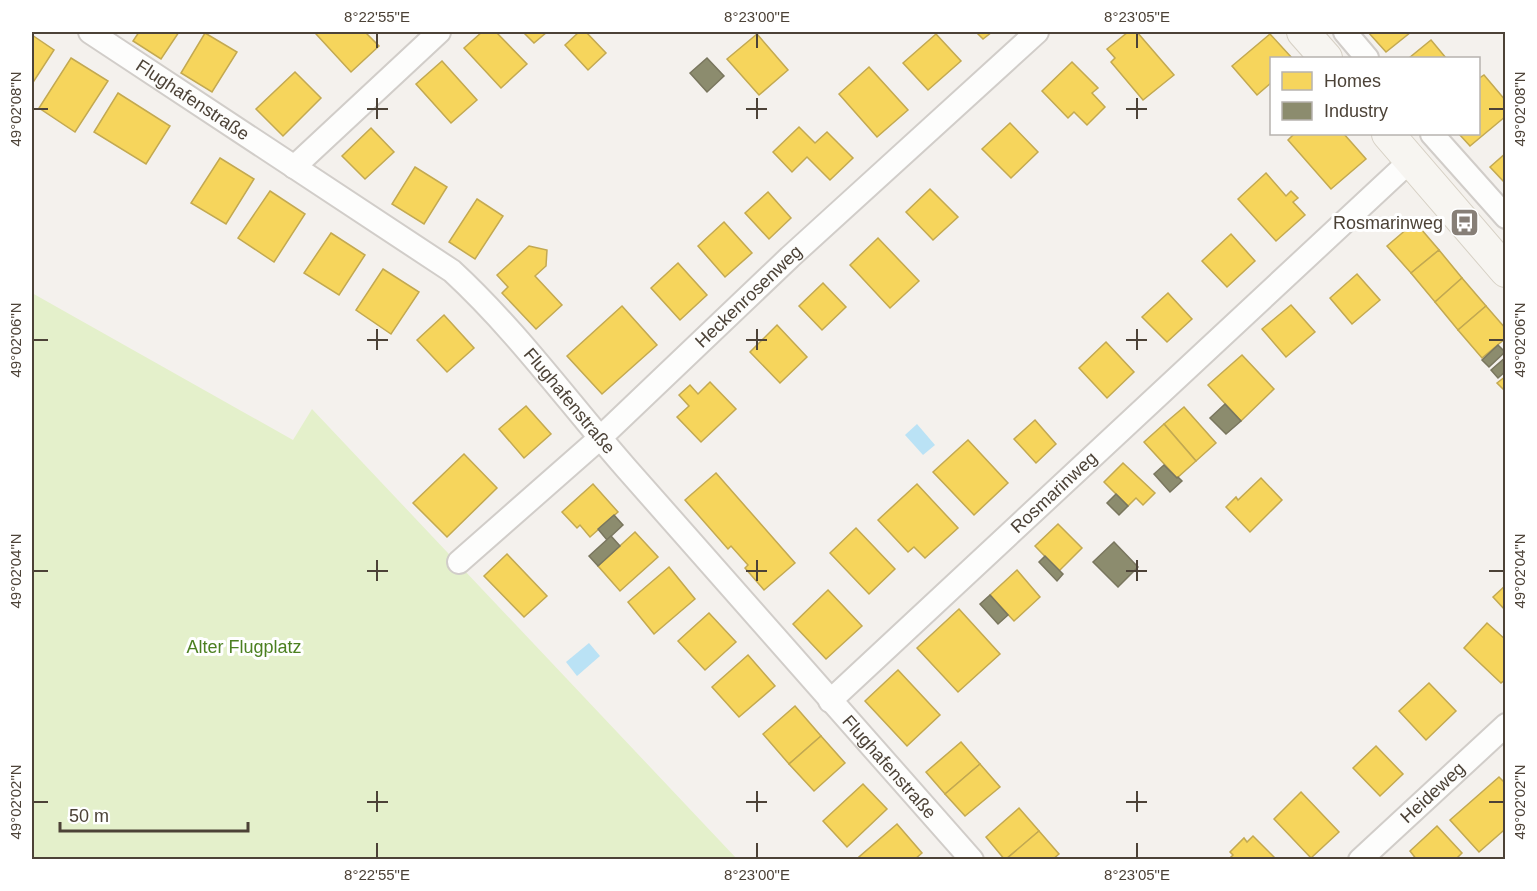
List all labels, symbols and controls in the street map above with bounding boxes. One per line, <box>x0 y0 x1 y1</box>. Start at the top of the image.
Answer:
text: 8°22'55"E <box>344 8 410 25</box>
text: 8°23'00"E <box>724 8 790 25</box>
text: 8°23'05"E <box>1104 8 1170 25</box>
street label: Flughafenstraße <box>132 55 253 144</box>
legend <box>1270 57 1480 135</box>
text: 49°02'08"N <box>7 71 24 147</box>
text: Homes <box>1324 71 1381 91</box>
text: 49°02'08"N <box>1511 71 1528 147</box>
text: Industry <box>1324 101 1388 121</box>
bus stop icon: Rosmarinweg <box>1448 207 1480 239</box>
place label: Rosmarinweg <box>1333 213 1443 233</box>
street label: Heckenrosenweg <box>691 241 806 352</box>
text: 49°02'06"N <box>7 302 24 378</box>
text: 49°02'06"N <box>1511 302 1528 378</box>
street label: Flughafenstraße <box>520 344 619 458</box>
street label: Rosmarinweg <box>1007 448 1101 537</box>
text: 49°02'04"N <box>7 533 24 609</box>
text: 49°02'04"N <box>1511 533 1528 609</box>
park label: Alter Flugplatz <box>186 637 302 657</box>
street label: Flughafenstraße <box>838 711 940 823</box>
street label: Heideweg <box>1397 758 1469 827</box>
text: 49°02'02"N <box>7 764 24 840</box>
text: 49°02'02"N <box>1511 764 1528 840</box>
scale bar <box>60 795 248 833</box>
text: 50 m <box>69 806 109 826</box>
text: 8°22'55"E <box>344 866 410 883</box>
text: 8°23'00"E <box>724 866 790 883</box>
text: 8°23'05"E <box>1104 866 1170 883</box>

